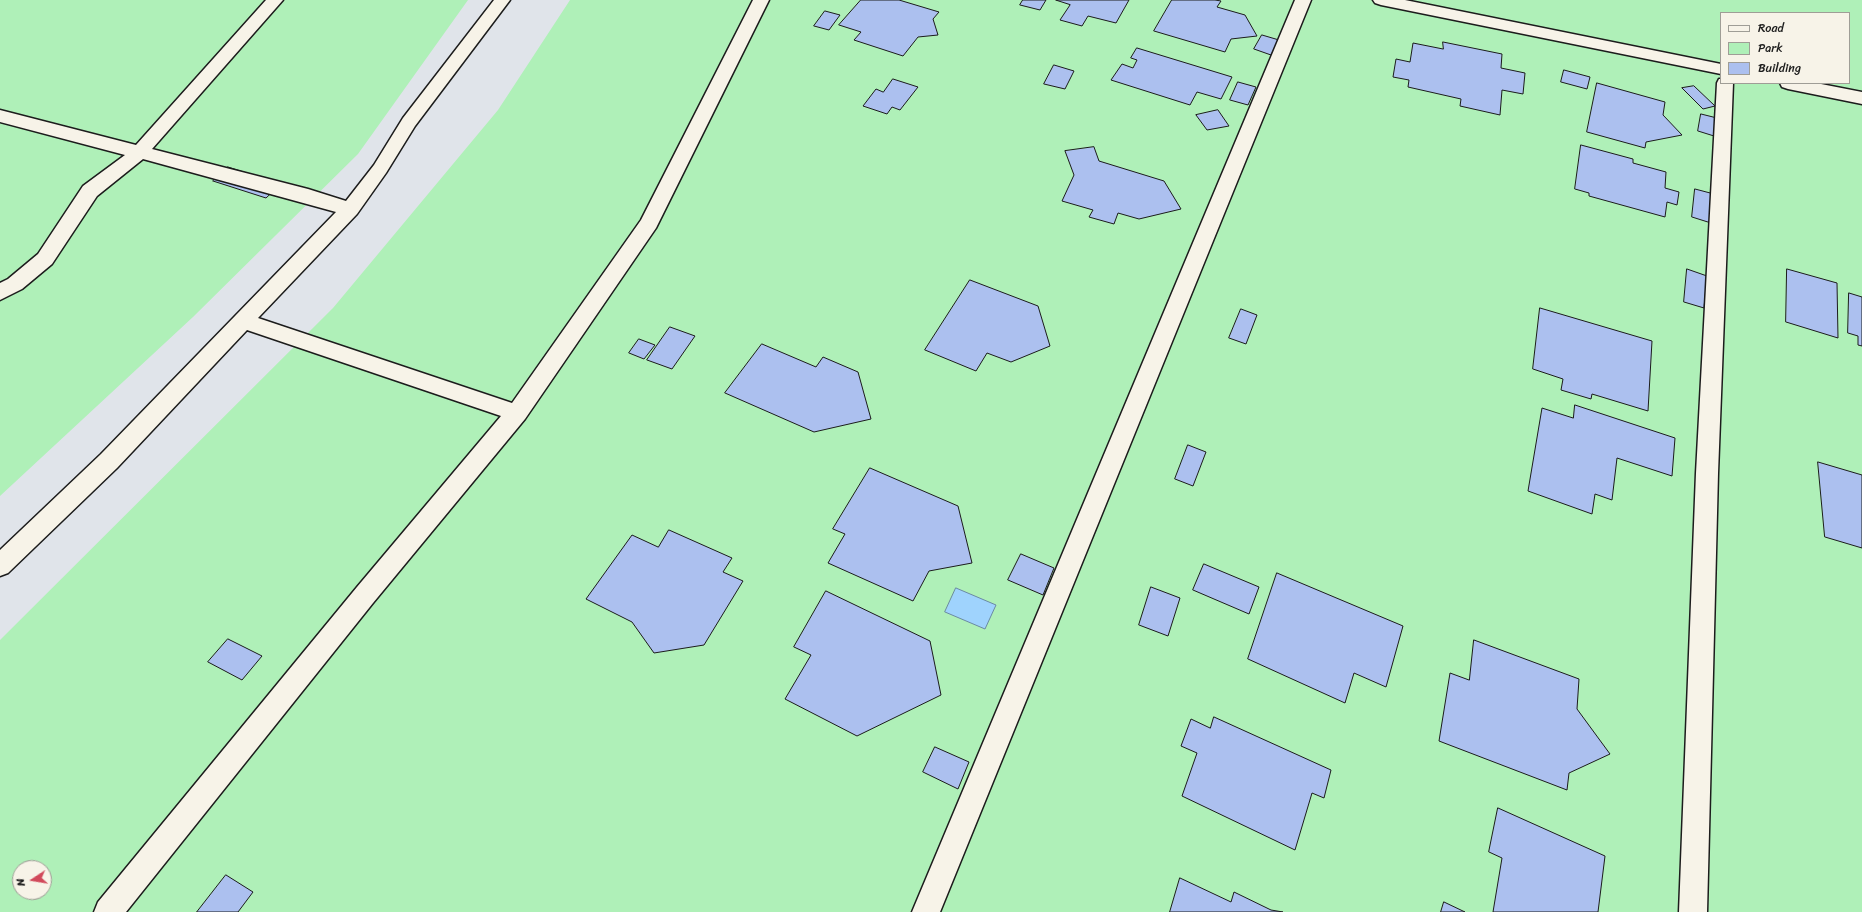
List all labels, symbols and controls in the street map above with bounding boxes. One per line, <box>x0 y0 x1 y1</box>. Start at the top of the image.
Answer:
legend <box>1720 12 1850 84</box>
text: Road <box>1758 17 1784 39</box>
text: Park <box>1758 37 1783 59</box>
text: Building <box>1758 57 1801 79</box>
north arrow <box>12 860 52 900</box>
text: N <box>11 877 31 888</box>

